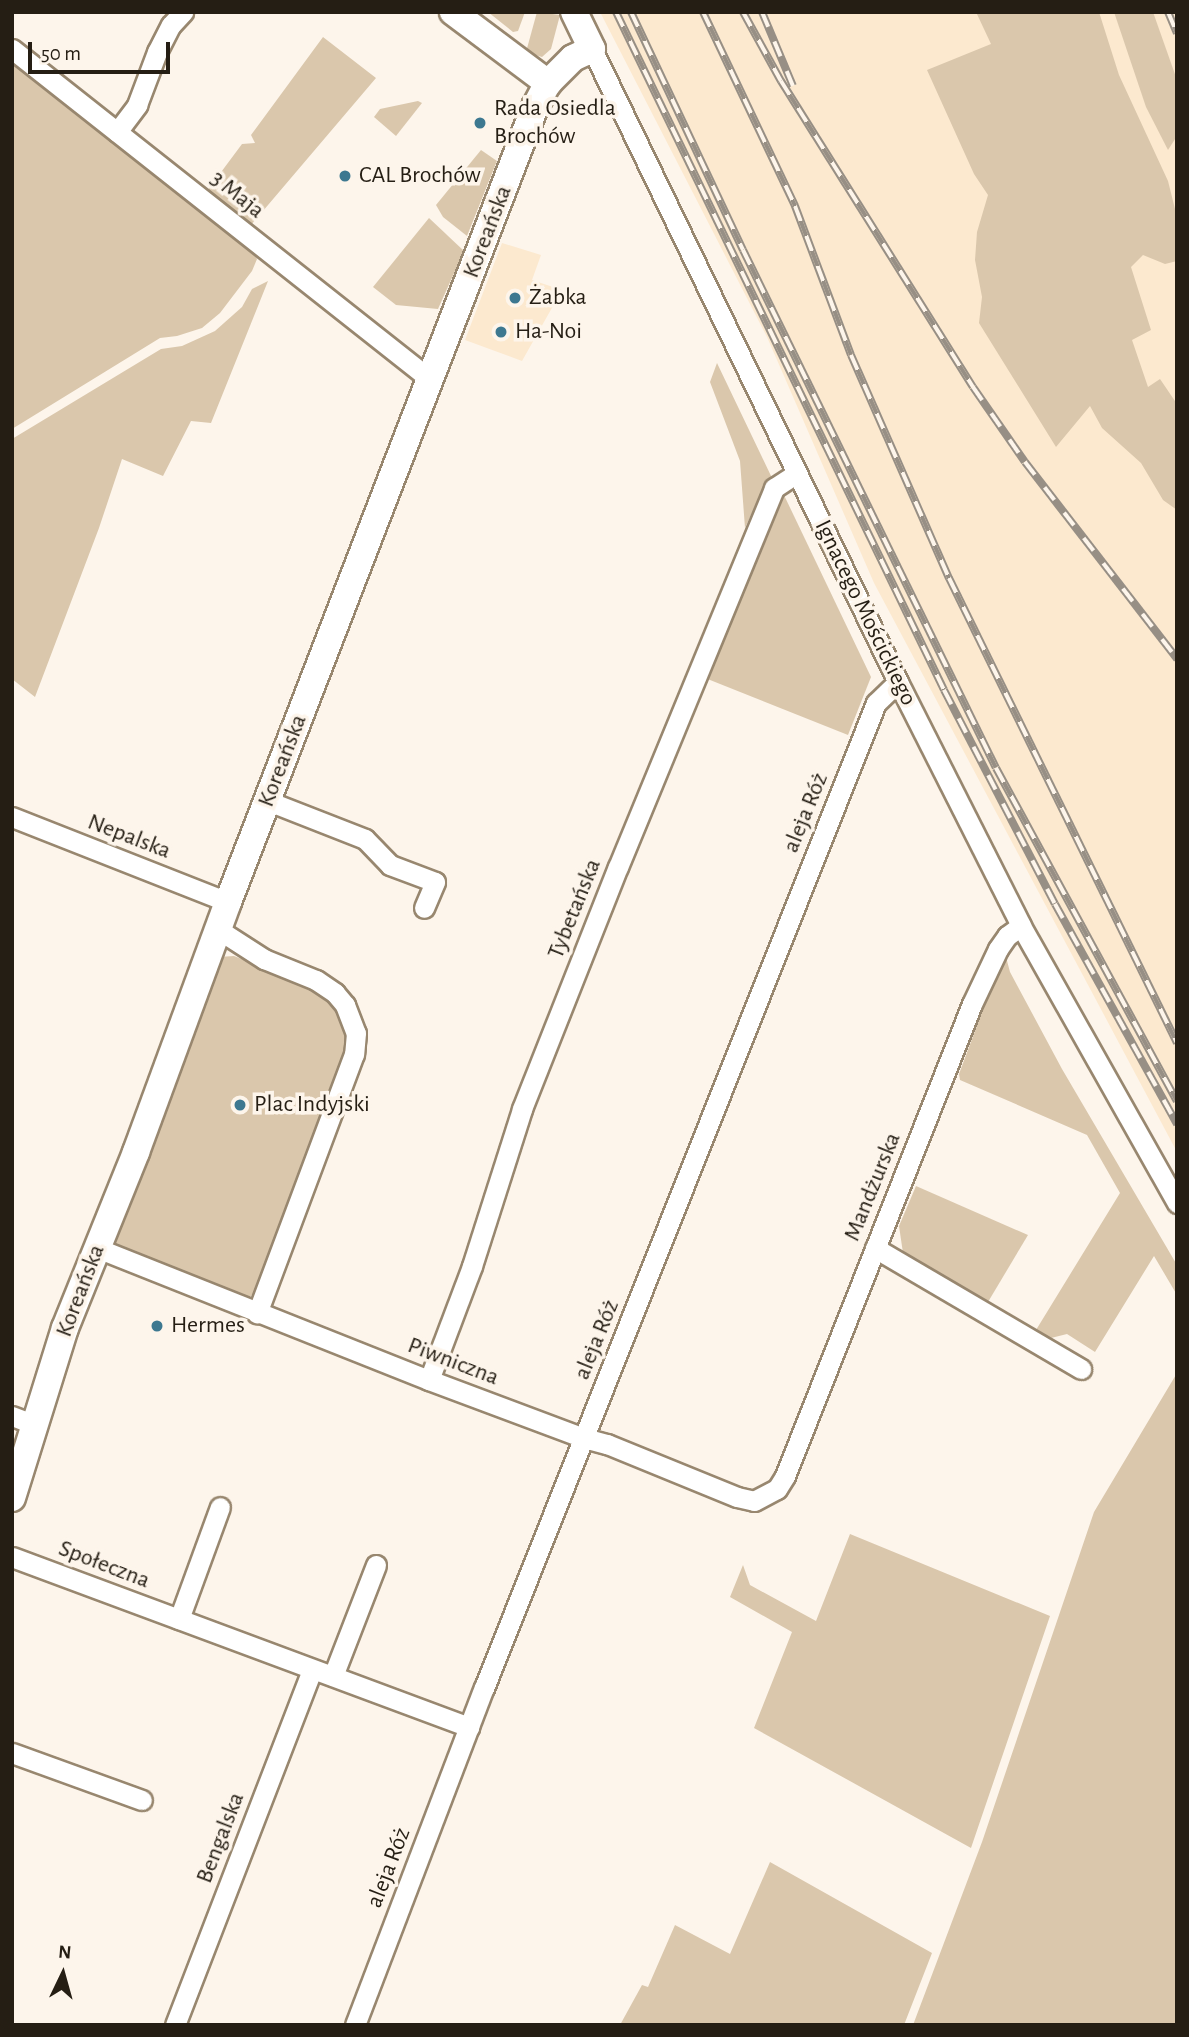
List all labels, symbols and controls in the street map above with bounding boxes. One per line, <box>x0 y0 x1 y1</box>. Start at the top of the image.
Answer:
scale bar <box>32 28 173 72</box>
text: 50 m <box>41 43 81 64</box>
place label: Rada Osiedla Brochów <box>494 95 616 151</box>
marker: Rada Osiedla Brochów <box>472 115 488 131</box>
place label: CAL Brochów <box>359 162 481 190</box>
street label: 3 Maja <box>204 165 270 225</box>
marker: CAL Brochów <box>337 168 353 184</box>
street label: Koreańska <box>457 182 519 282</box>
place label: Żabka <box>529 284 587 312</box>
marker: Żabka <box>507 290 523 306</box>
place label: Ha-Noi <box>515 318 582 346</box>
marker: Ha-Noi <box>493 324 509 340</box>
street label: Ignacego Mościckiego <box>808 515 922 711</box>
street label: Koreańska <box>252 711 314 811</box>
street label: aleja Róż <box>777 769 835 857</box>
street label: Nepalska <box>83 808 175 866</box>
street label: Tybetańska <box>542 855 608 963</box>
place label: Plac Indyjski <box>254 1091 370 1119</box>
marker: Plac Indyjski <box>232 1097 248 1113</box>
street label: Mandżurska <box>838 1129 908 1245</box>
street label: Koreańska <box>50 1241 112 1341</box>
street label: aleja Róż <box>568 1296 626 1384</box>
place label: Hermes <box>171 1312 245 1340</box>
marker: Hermes <box>149 1318 165 1334</box>
street label: Piwniczna <box>403 1331 503 1393</box>
street label: Społeczna <box>54 1534 154 1596</box>
street label: Bengalska <box>191 1789 251 1887</box>
street label: aleja Róż <box>361 1824 417 1912</box>
north arrow <box>28 1939 98 2009</box>
text: N <box>57 1943 72 1963</box>

